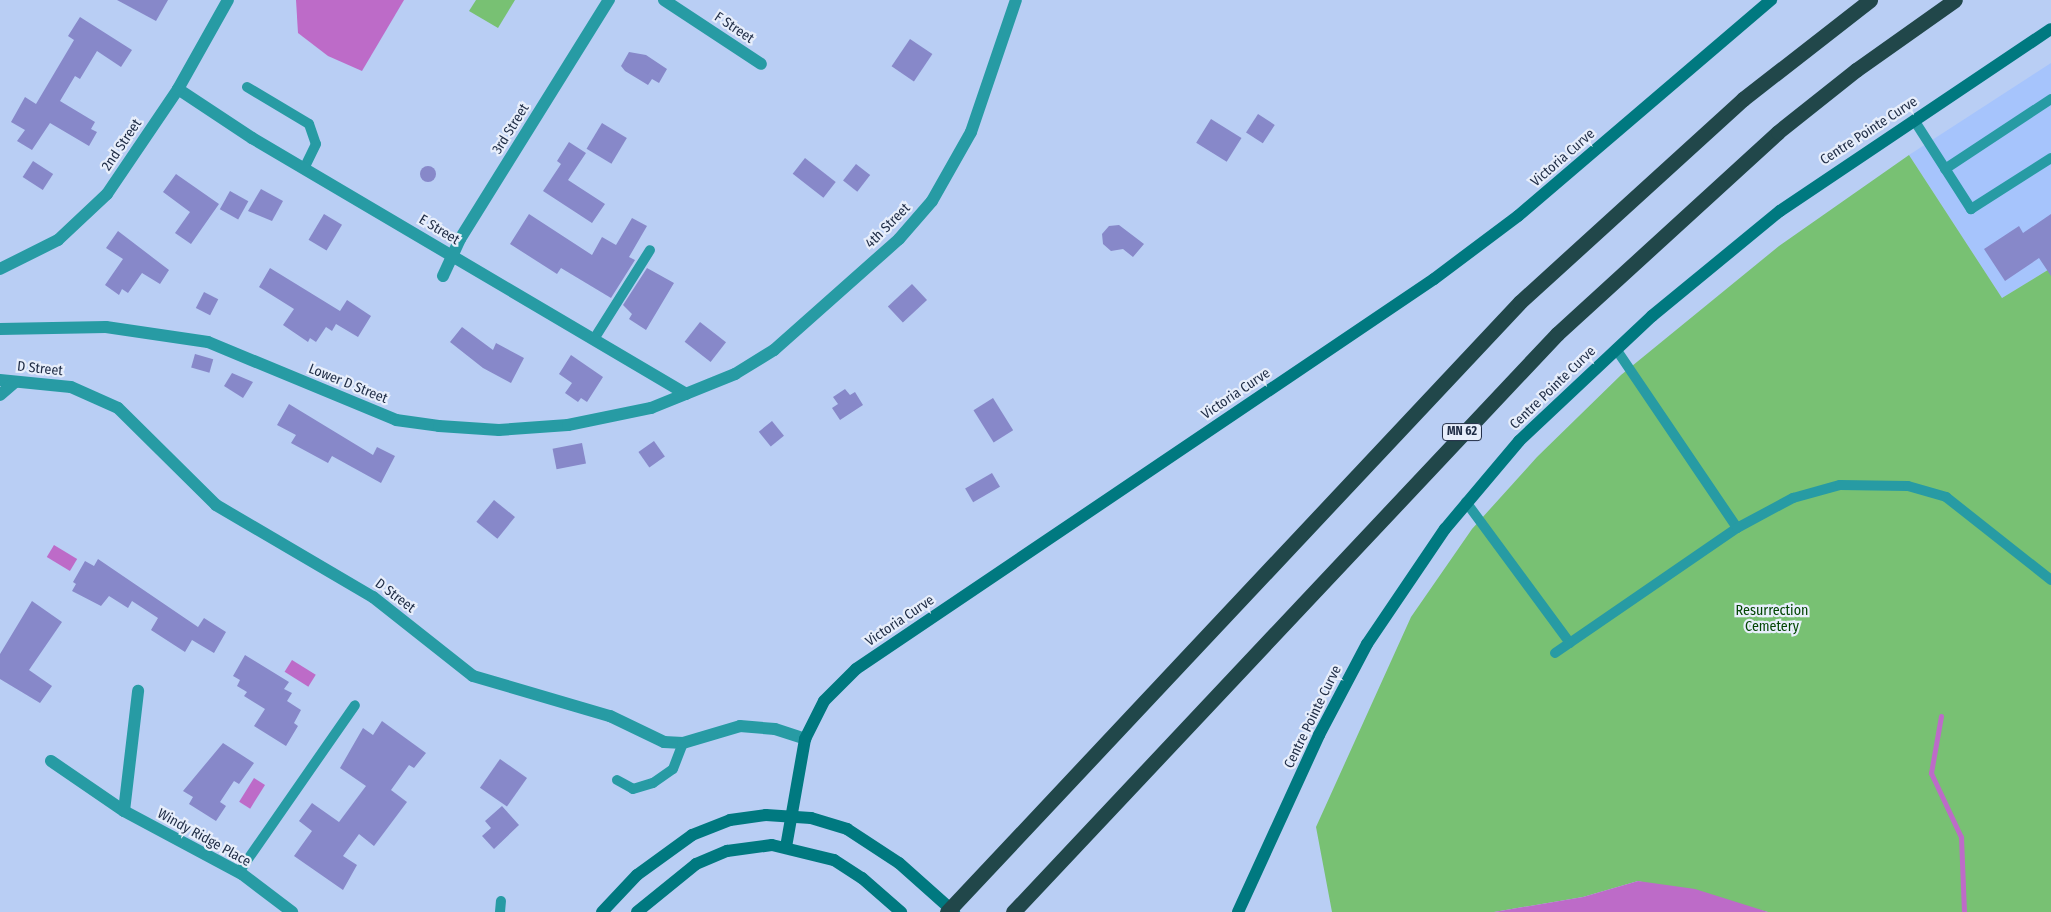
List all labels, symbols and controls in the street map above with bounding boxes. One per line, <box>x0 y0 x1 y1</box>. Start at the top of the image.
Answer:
street label: F Street <box>711 9 757 47</box>
street label: Centre Pointe Curve <box>1817 93 1921 169</box>
street label: 3rd Street <box>489 101 533 157</box>
street label: 2nd Street <box>99 116 145 174</box>
street label: Victoria Curve <box>1528 126 1598 190</box>
street label: 4th Street <box>862 200 914 252</box>
street label: E Street <box>416 211 462 249</box>
street label: Centre Pointe Curve <box>1507 343 1599 433</box>
street label: D Street <box>16 358 64 380</box>
street label: Lower D Street <box>306 361 390 407</box>
street label: Victoria Curve <box>1199 365 1273 423</box>
road number: MN 62 <box>1441 422 1483 442</box>
street label: D Street <box>372 575 418 617</box>
street label: Victoria Curve <box>863 592 937 650</box>
park label: Resurrection Cemetery <box>1736 603 1808 636</box>
street label: Centre Pointe Curve <box>1281 663 1345 771</box>
street label: Windy Ridge Place <box>154 805 254 871</box>

